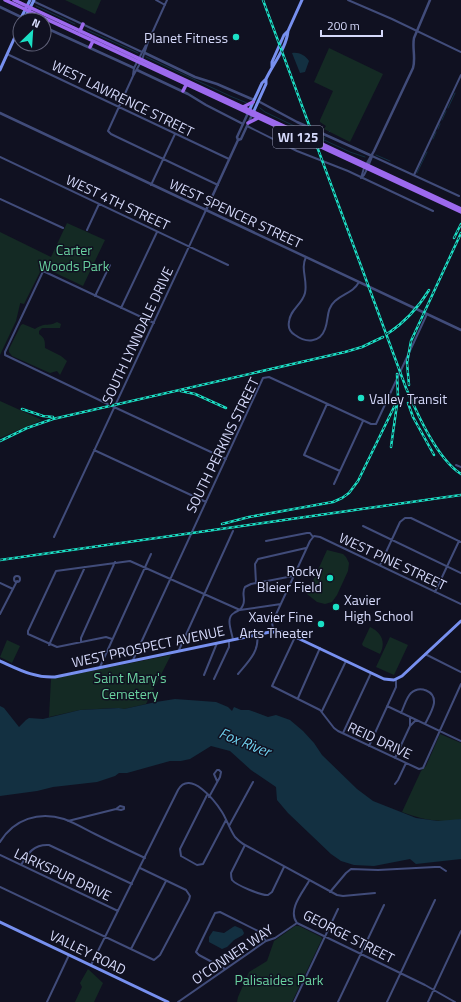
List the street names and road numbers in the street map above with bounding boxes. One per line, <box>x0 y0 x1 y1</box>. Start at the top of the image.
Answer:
street label: WEST LAWRENCE STREET <box>48 54 198 142</box>
road number: WI 125 <box>273 126 323 148</box>
street label: WEST 4TH STREET <box>63 169 174 236</box>
street label: WEST SPENCER STREET <box>166 173 307 253</box>
street label: SOUTH LYNNDALE DRIVE <box>96 263 178 407</box>
street label: SOUTH PERKINS STREET <box>180 373 264 516</box>
street label: WEST PINE STREET <box>336 527 451 595</box>
street label: WEST PROSPECT AVENUE <box>70 619 227 672</box>
street label: REID DRIVE <box>344 716 416 764</box>
street label: LARKSPUR DRIVE <box>11 842 115 906</box>
street label: GEORGE STREET <box>300 904 399 968</box>
street label: O'CONNER WAY <box>187 919 277 989</box>
street label: VALLEY ROAD <box>46 924 130 980</box>

